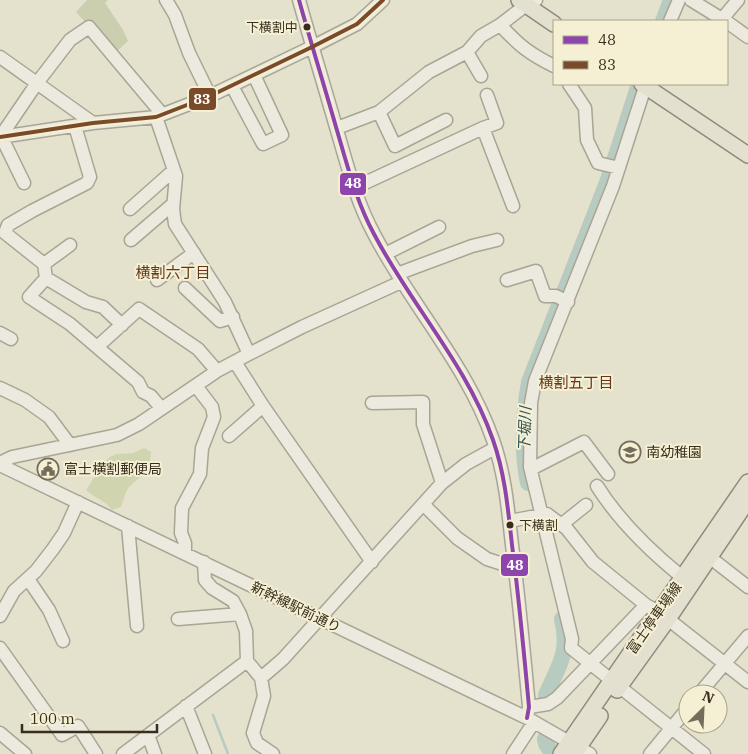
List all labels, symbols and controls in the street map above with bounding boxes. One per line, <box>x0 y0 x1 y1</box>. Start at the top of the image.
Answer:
place label: 下横割中 <box>246 19 298 36</box>
legend <box>553 20 728 85</box>
marker: 下横割中 <box>302 22 312 32</box>
text: 48 <box>598 30 616 49</box>
text: 83 <box>598 55 616 74</box>
line badge: 83 <box>188 87 217 111</box>
text: 83 <box>194 90 210 108</box>
line badge: 48 <box>339 172 367 196</box>
text: 48 <box>345 174 361 192</box>
district label: 横割六丁目 <box>135 263 211 282</box>
district label: 横割五丁目 <box>538 373 614 392</box>
water label: 下堀川 <box>514 404 535 452</box>
school or university icon: 南幼稚園 <box>618 440 642 464</box>
place label: 南幼稚園 <box>646 443 702 461</box>
public building icon: 富士横割郵便局 <box>36 457 60 481</box>
place label: 富士横割郵便局 <box>64 460 162 478</box>
place label: 下横割 <box>519 517 558 534</box>
marker: 下横割 <box>505 520 515 530</box>
line badge: 48 <box>500 553 529 577</box>
text: 48 <box>507 556 523 574</box>
street label: 新幹線駅前通り <box>248 577 344 637</box>
street label: 富士停車場線 <box>623 578 685 658</box>
north arrow <box>678 684 728 734</box>
text: N <box>700 687 717 708</box>
scale bar <box>22 702 158 734</box>
text: 100 m <box>30 709 75 728</box>

